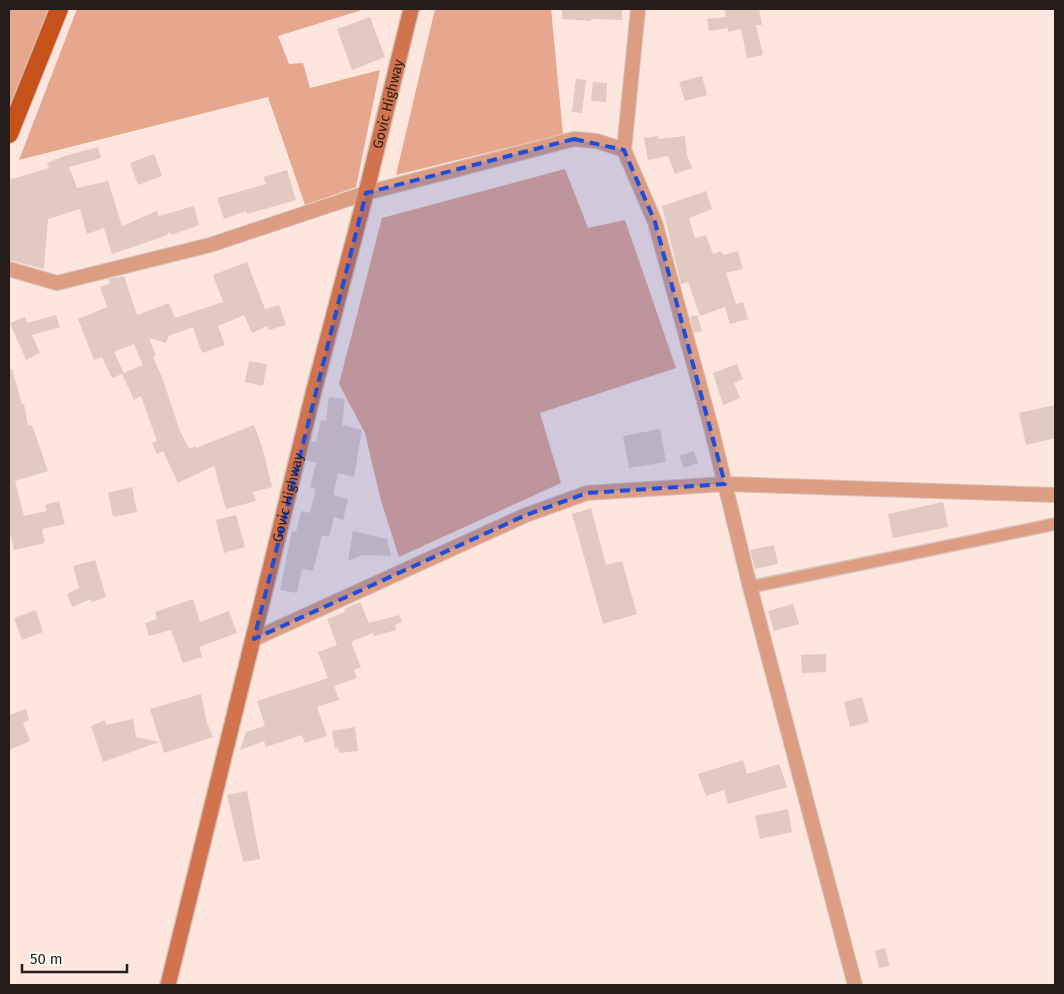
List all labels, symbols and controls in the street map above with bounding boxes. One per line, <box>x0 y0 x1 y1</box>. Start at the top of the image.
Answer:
street label: Govic Highway <box>369 58 407 150</box>
street label: Govic Highway <box>268 451 307 544</box>
scale bar <box>22 942 128 974</box>
text: 50 m <box>30 950 63 968</box>

